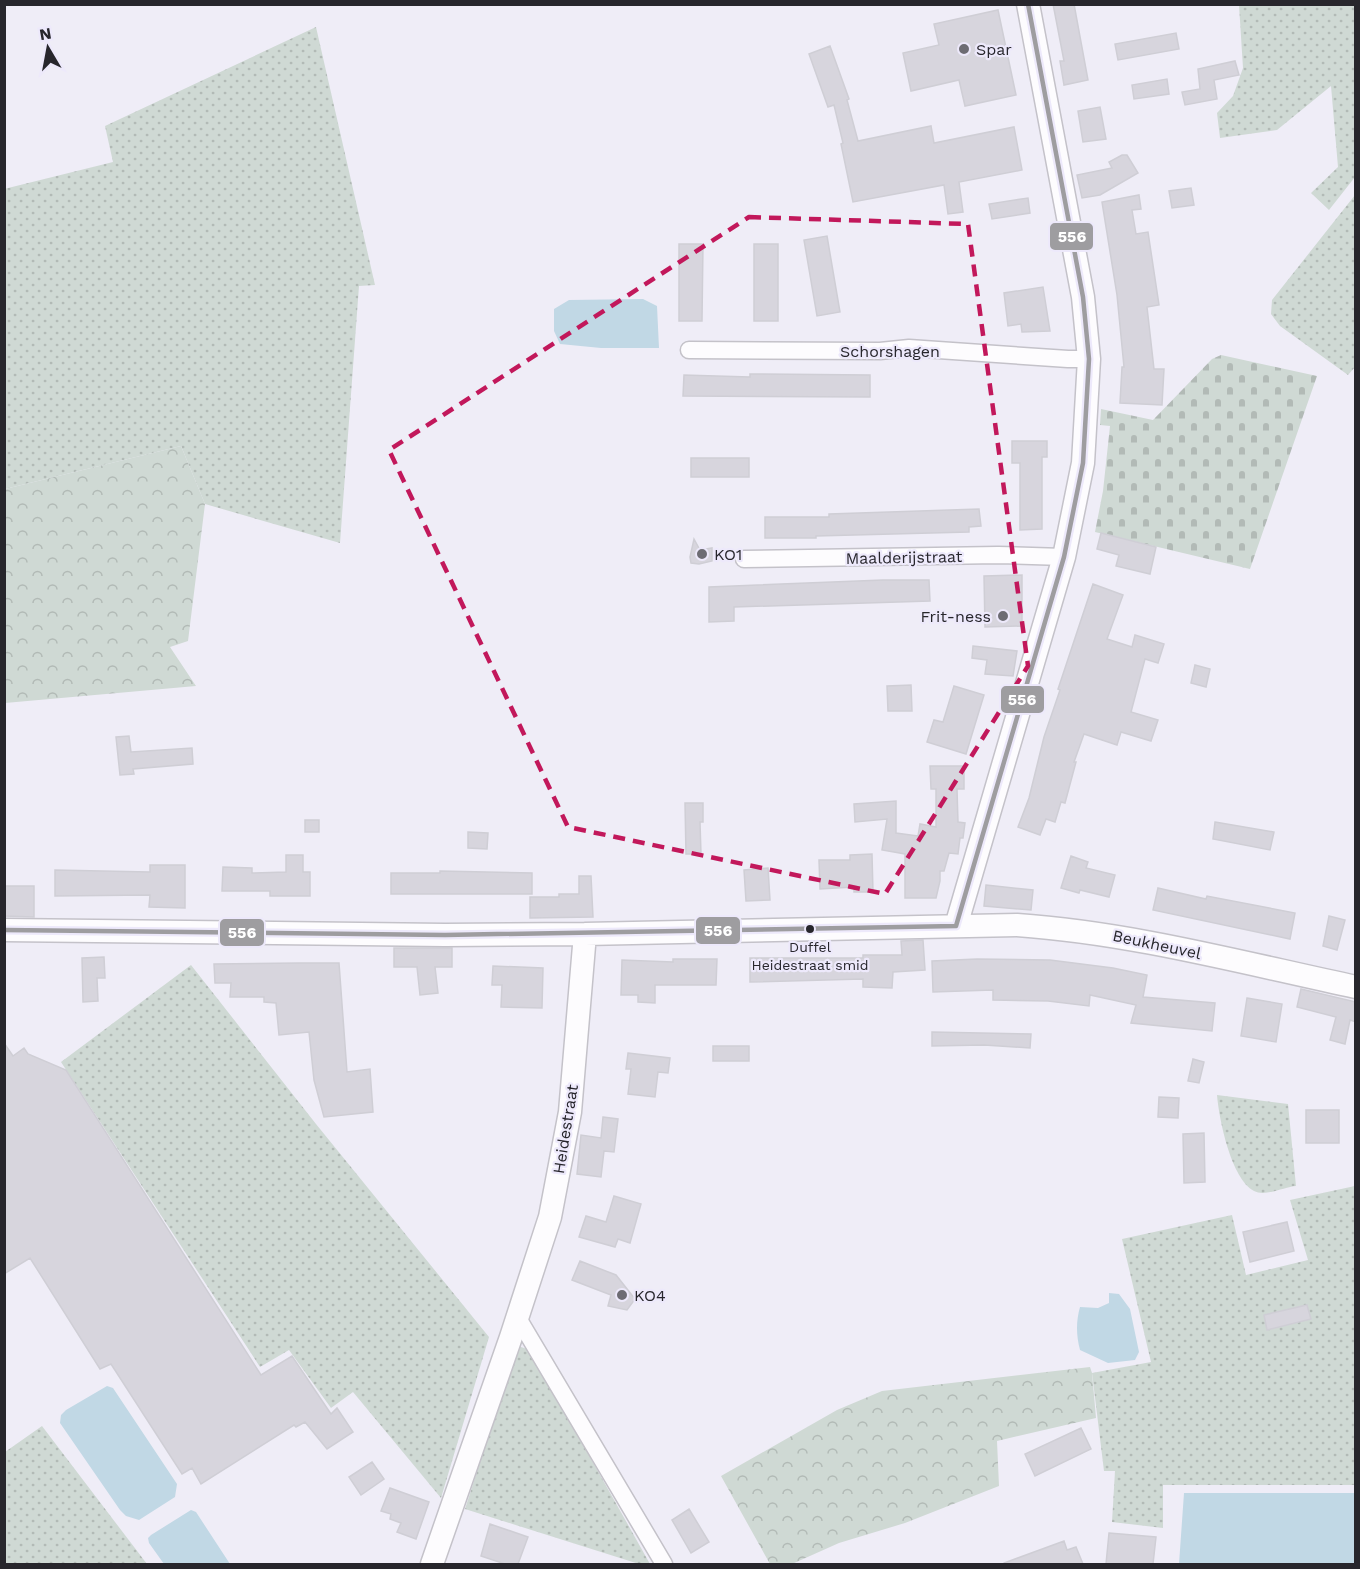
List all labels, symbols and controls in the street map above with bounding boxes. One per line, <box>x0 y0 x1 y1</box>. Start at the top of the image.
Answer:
north arrow <box>18 18 78 78</box>
text: N <box>38 23 53 44</box>
place label: Spar <box>976 40 1012 59</box>
marker: Spar <box>957 42 971 56</box>
line badge: 556 <box>1049 222 1094 251</box>
text: 556 <box>1058 227 1086 246</box>
street label: Schorshagen <box>840 342 940 361</box>
place label: KO1 <box>714 545 742 564</box>
marker: KO1 <box>695 547 709 561</box>
street label: Maalderijstraat <box>845 547 963 568</box>
place label: Frit-ness <box>920 607 991 626</box>
marker: Frit-ness <box>996 609 1010 623</box>
line badge: 556 <box>1000 685 1045 714</box>
text: 556 <box>1008 690 1036 709</box>
line badge: 556 <box>695 916 741 945</box>
line badge: 556 <box>219 918 265 947</box>
text: 556 <box>704 921 732 940</box>
text: 556 <box>228 923 256 942</box>
marker: Duffel Heidestraat smid <box>804 923 816 935</box>
street label: Beukheuvel <box>1111 926 1203 963</box>
place label: Duffel Heidestraat smid <box>751 939 869 973</box>
street label: Heidestraat <box>549 1083 582 1175</box>
place label: KO4 <box>634 1286 666 1305</box>
marker: KO4 <box>615 1288 629 1302</box>

